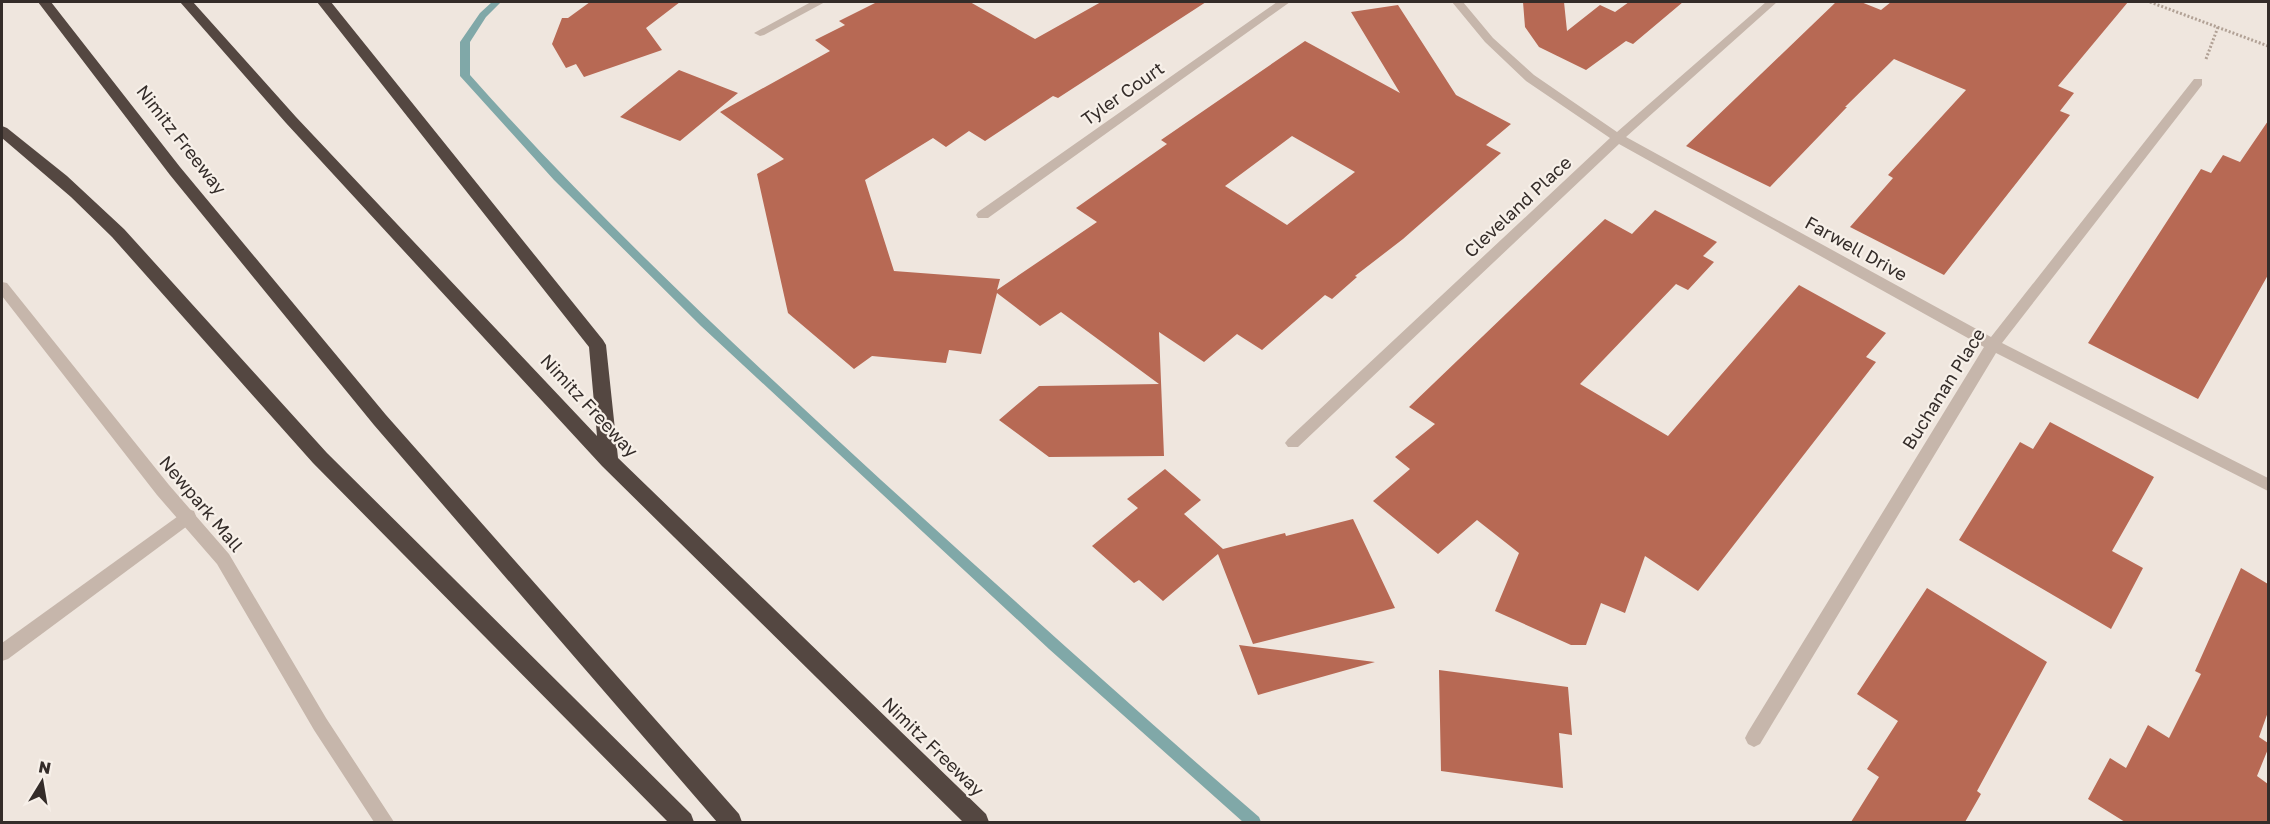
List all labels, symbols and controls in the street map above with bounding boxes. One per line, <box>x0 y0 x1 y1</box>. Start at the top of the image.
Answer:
street label: Tyler Court <box>1077 57 1168 130</box>
street label: Nimitz Freeway <box>132 80 231 199</box>
street label: Cleveland Place <box>1459 151 1576 262</box>
street label: Farwell Drive <box>1802 211 1911 285</box>
street label: Buchanan Place <box>1897 324 1989 453</box>
street label: Nimitz Freeway <box>536 349 643 461</box>
street label: Newpark Mall <box>155 451 248 556</box>
street label: Nimitz Freeway <box>878 692 989 800</box>
north arrow <box>12 752 72 812</box>
text: N <box>37 756 53 778</box>

